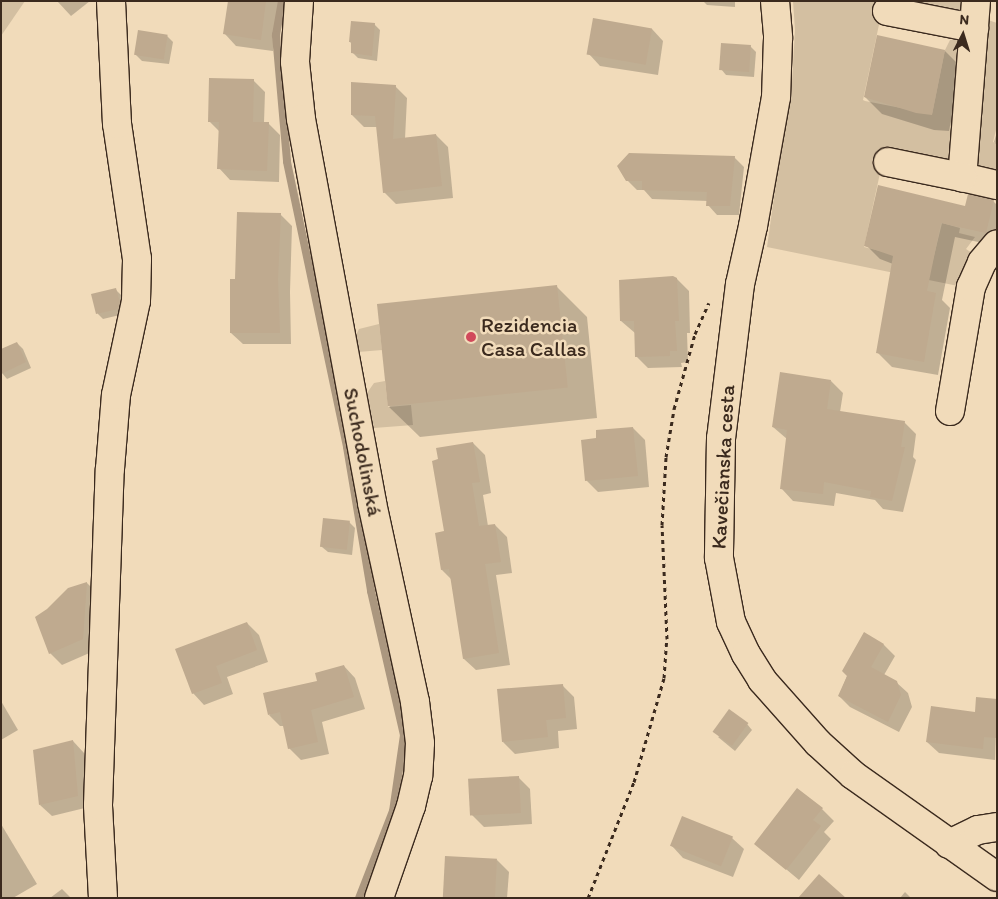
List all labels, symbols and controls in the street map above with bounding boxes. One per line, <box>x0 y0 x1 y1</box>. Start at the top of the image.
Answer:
north arrow <box>938 10 988 60</box>
text: N <box>959 11 970 28</box>
place label: Rezidencia Casa Callas <box>481 312 586 362</box>
marker: Rezidencia Casa Callas <box>465 331 477 343</box>
street label: Kavečianska cesta <box>706 384 740 550</box>
street label: Suchodolinská <box>338 386 388 518</box>

